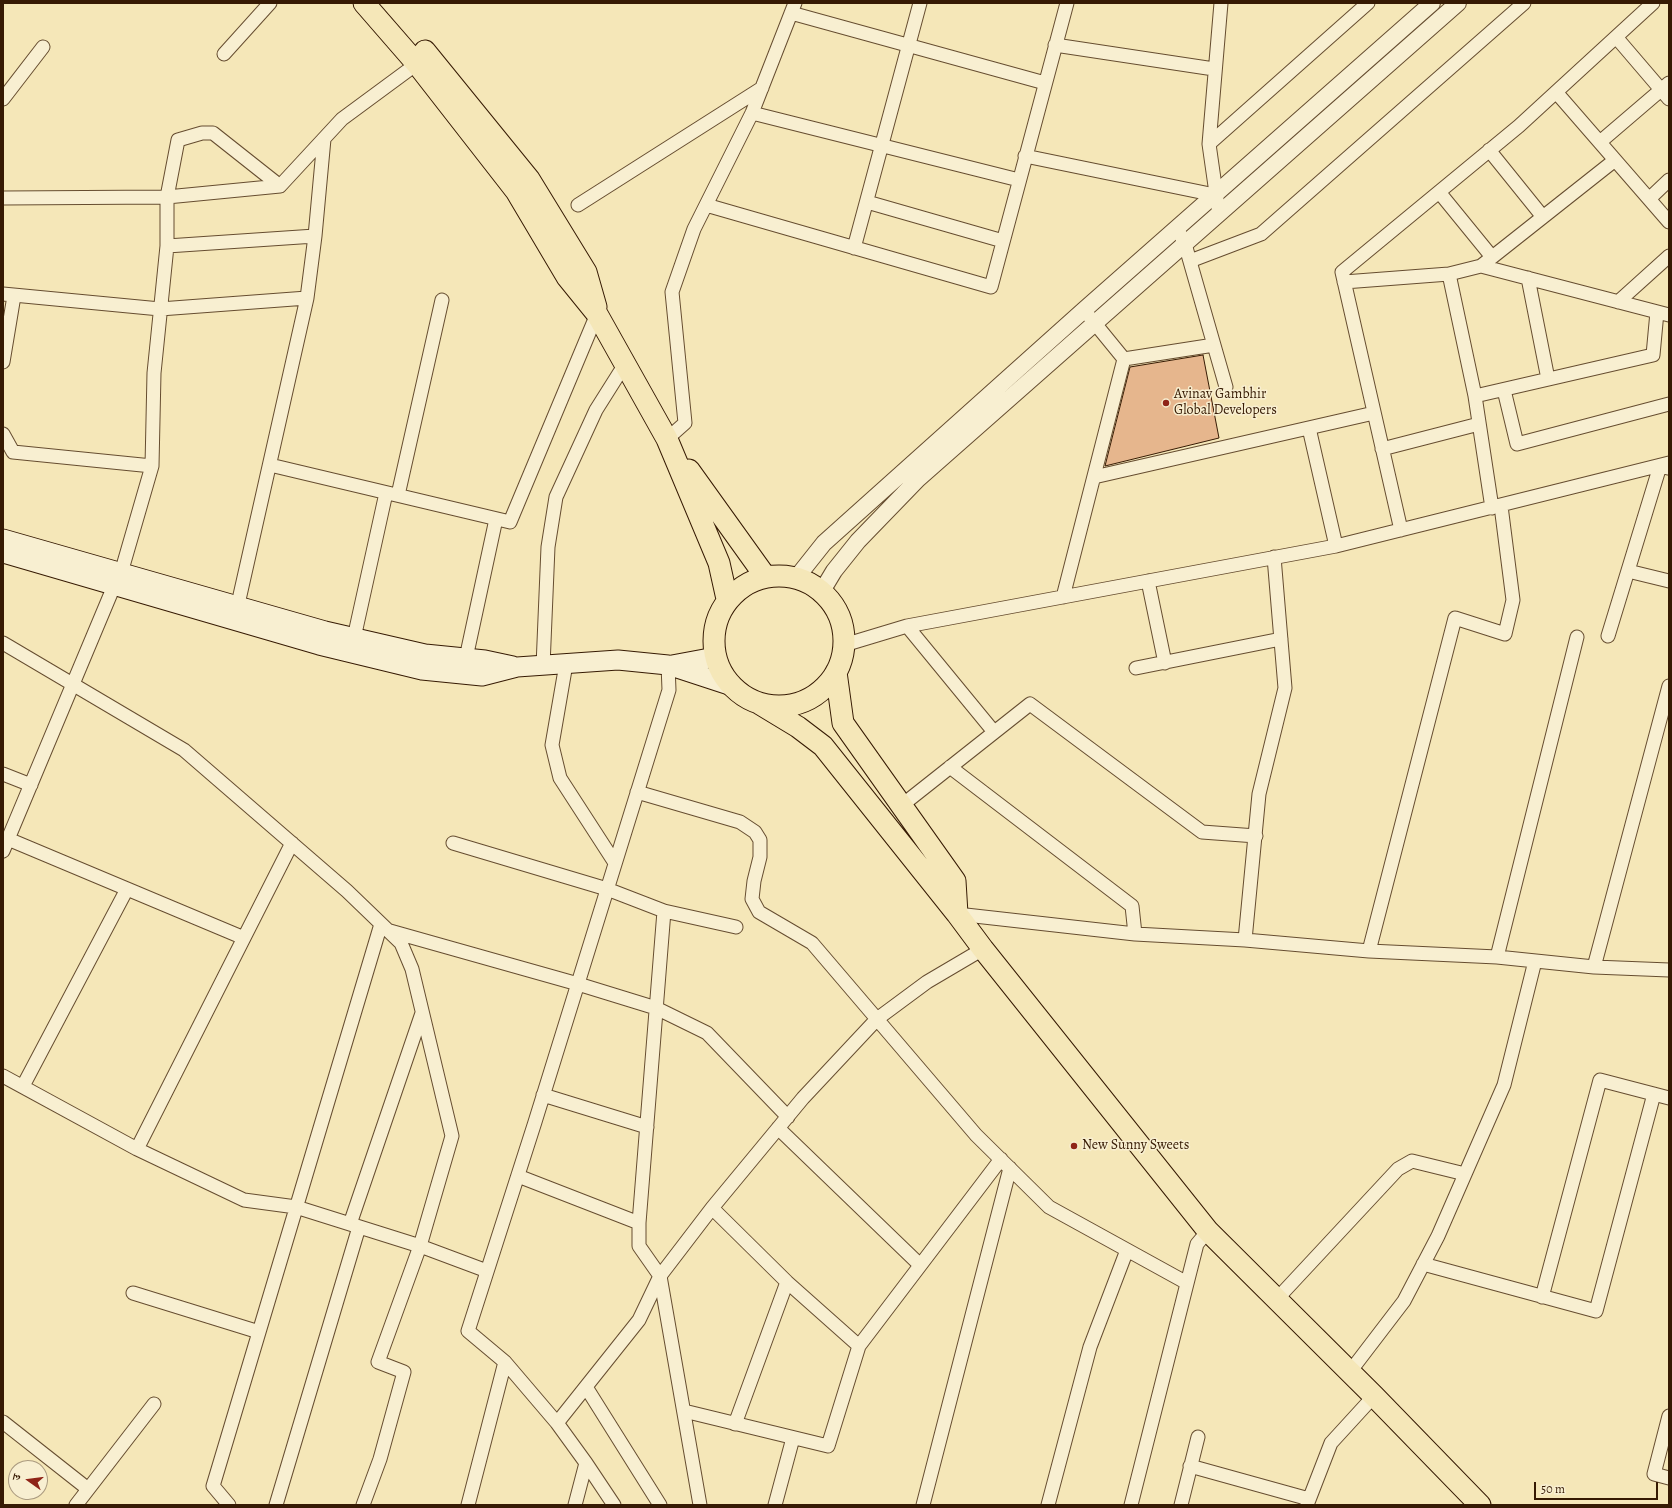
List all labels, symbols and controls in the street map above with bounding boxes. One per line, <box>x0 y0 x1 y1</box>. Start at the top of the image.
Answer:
place label: Avinav Gambhir Global Developers <box>1174 387 1277 420</box>
marker: Avinav Gambhir Global Developers <box>1161 398 1171 408</box>
place label: New Sunny Sweets <box>1082 1138 1189 1154</box>
marker: New Sunny Sweets <box>1069 1141 1079 1151</box>
north arrow <box>8 1460 48 1500</box>
text: उ <box>9 1473 25 1482</box>
scale bar <box>1536 1474 1660 1500</box>
text: 50 m <box>1541 1481 1565 1497</box>

